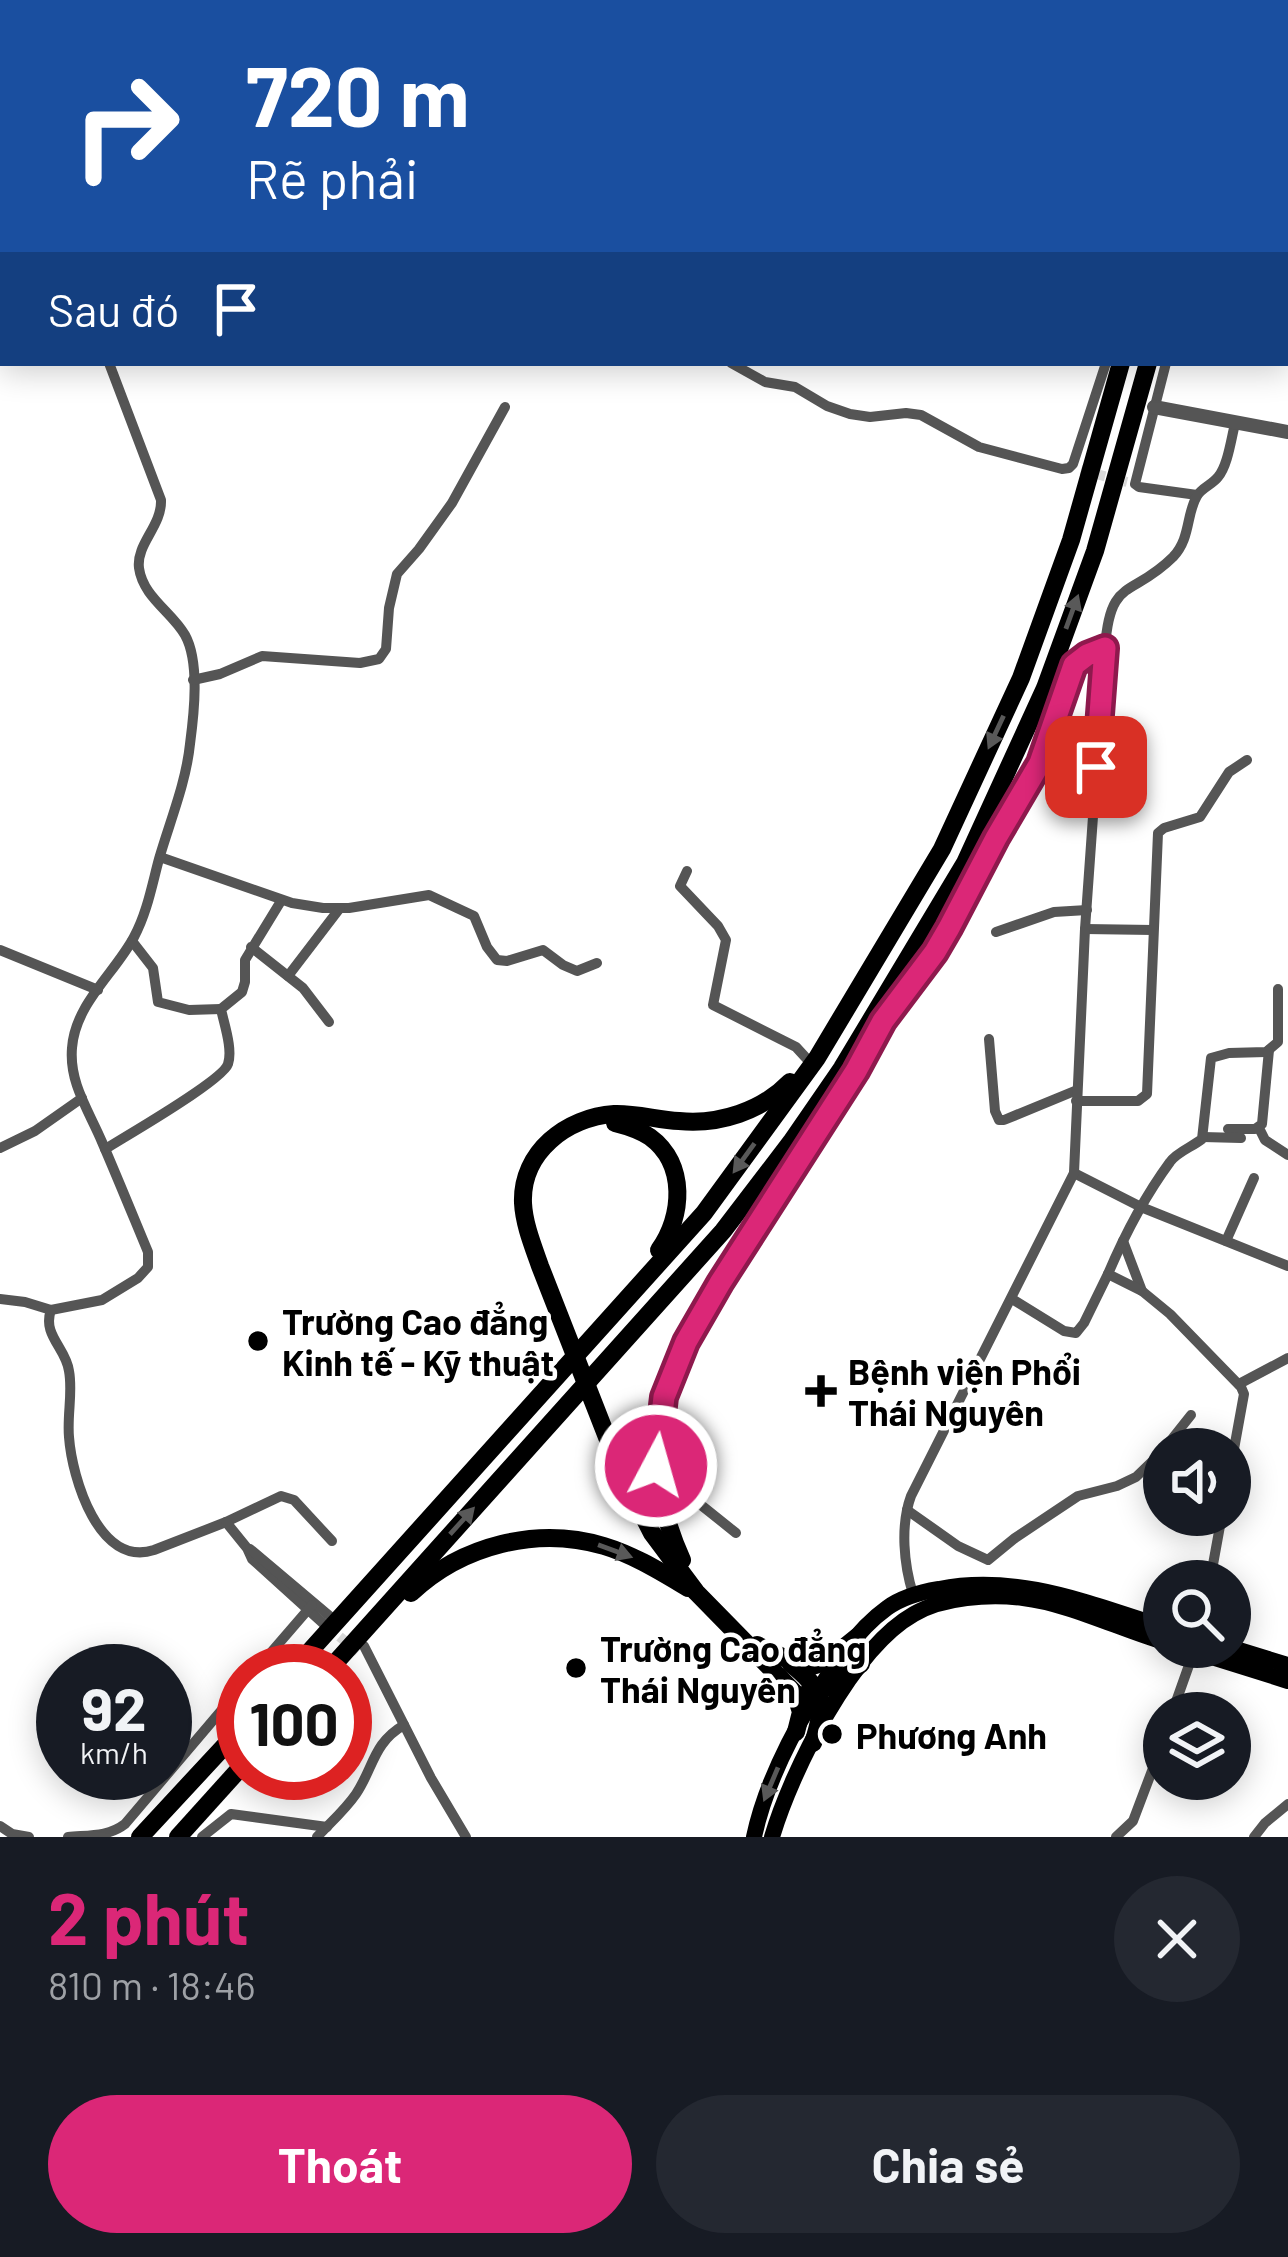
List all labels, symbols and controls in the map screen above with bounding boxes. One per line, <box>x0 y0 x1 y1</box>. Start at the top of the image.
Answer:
text: 720 m <box>246 43 470 144</box>
icon: right <box>48 48 204 204</box>
text: Rẽ phải <box>246 145 419 210</box>
icon: arrive <box>203 276 269 342</box>
text: Sau đó <box>48 282 179 336</box>
one-way arrow <box>1064 594 1082 630</box>
one-way arrow <box>986 715 1006 750</box>
pin <box>1045 716 1147 818</box>
icon: arrive <box>1063 734 1129 800</box>
one-way arrow <box>733 1142 756 1174</box>
place label: Trường Cao đẳng Kinh tế - Kỹ thuật <box>282 1299 554 1384</box>
marker: Trường Cao đẳng Kinh tế - Kỹ thuật <box>245 1328 271 1354</box>
place label: Bệnh viện Phổi Thái Nguyên <box>848 1349 1081 1433</box>
marker: Bệnh viện Phổi Thái Nguyên <box>805 1375 837 1407</box>
position arrow <box>593 1403 719 1529</box>
map controls <box>1143 1428 1251 1800</box>
button: sound <box>1143 1428 1251 1536</box>
one-way arrow <box>448 1507 475 1536</box>
one-way arrow <box>597 1543 633 1561</box>
button: search <box>1143 1560 1251 1668</box>
place label: Trường Cao đẳng Thái Nguyên <box>600 1626 866 1710</box>
speed limit sign: 100 <box>216 1644 372 1800</box>
marker: Trường Cao đẳng Thái Nguyên <box>563 1655 589 1681</box>
text: 92 <box>81 1671 147 1743</box>
button: layers <box>1143 1692 1251 1800</box>
place label: Phương Anh <box>856 1713 1047 1756</box>
marker: Phương Anh <box>819 1721 845 1747</box>
text: km/h <box>80 1734 148 1770</box>
one-way arrow <box>760 1767 780 1802</box>
text: 2 phút <box>48 1873 250 1959</box>
button: close <box>1114 1876 1240 2002</box>
text: 810 m · 18:46 <box>48 1961 256 2008</box>
button: Thoát <box>48 2095 632 2233</box>
button: Chia sẻ <box>656 2095 1240 2233</box>

